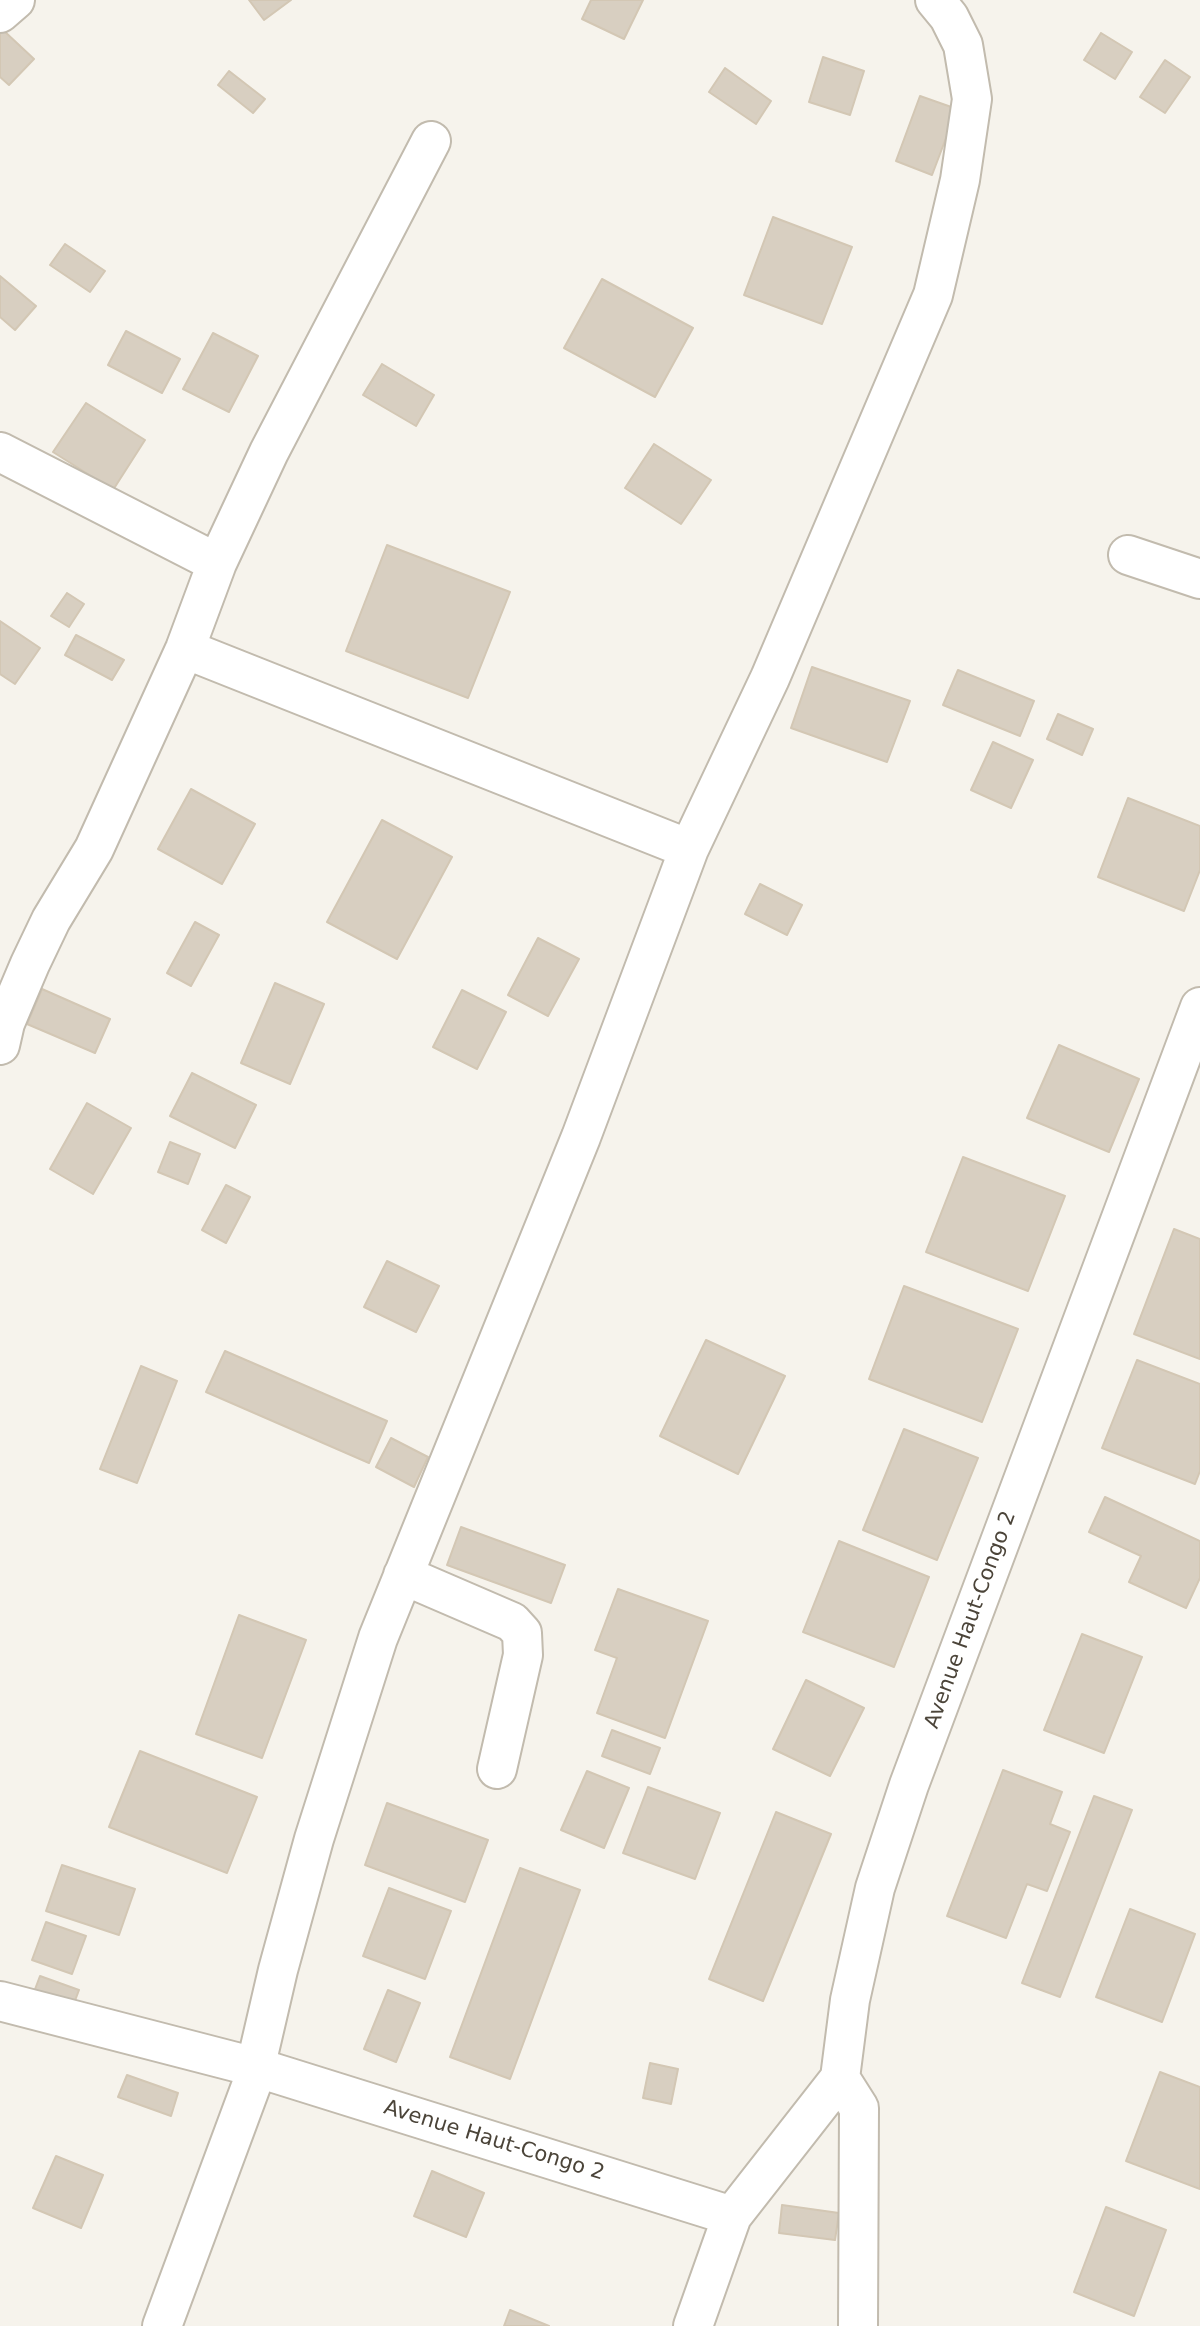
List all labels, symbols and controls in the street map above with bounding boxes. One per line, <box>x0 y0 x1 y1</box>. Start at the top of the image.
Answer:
street label: Avenue Haut-Congo 2 <box>920 1508 1022 1732</box>
street label: Avenue Haut-Congo 2 <box>381 2095 607 2187</box>

